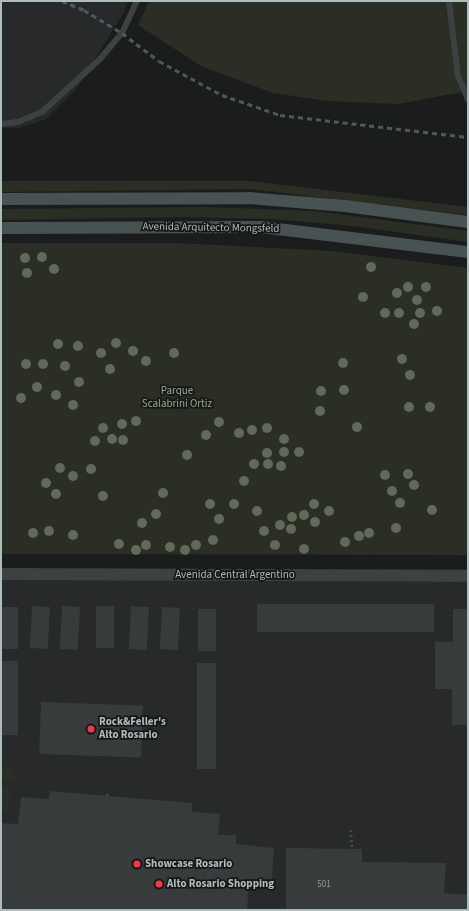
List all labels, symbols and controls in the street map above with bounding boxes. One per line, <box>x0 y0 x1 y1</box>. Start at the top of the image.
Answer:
street label: Avenida Arquitecto Mongsfeld <box>143 220 279 236</box>
park label: Parque Scalabrini Ortiz <box>142 385 212 411</box>
street label: Avenida Central Argentino <box>175 568 295 582</box>
place label: Rock&Feller's Alto Rosario <box>99 716 166 742</box>
marker: Rock&Feller's Alto Rosario <box>86 724 96 734</box>
place label: Showcase Rosario <box>145 857 232 871</box>
marker: Showcase Rosario <box>132 859 142 869</box>
place label: Alto Rosario Shopping <box>167 877 274 891</box>
marker: Alto Rosario Shopping <box>154 879 164 889</box>
house number: 501 <box>317 880 331 890</box>

